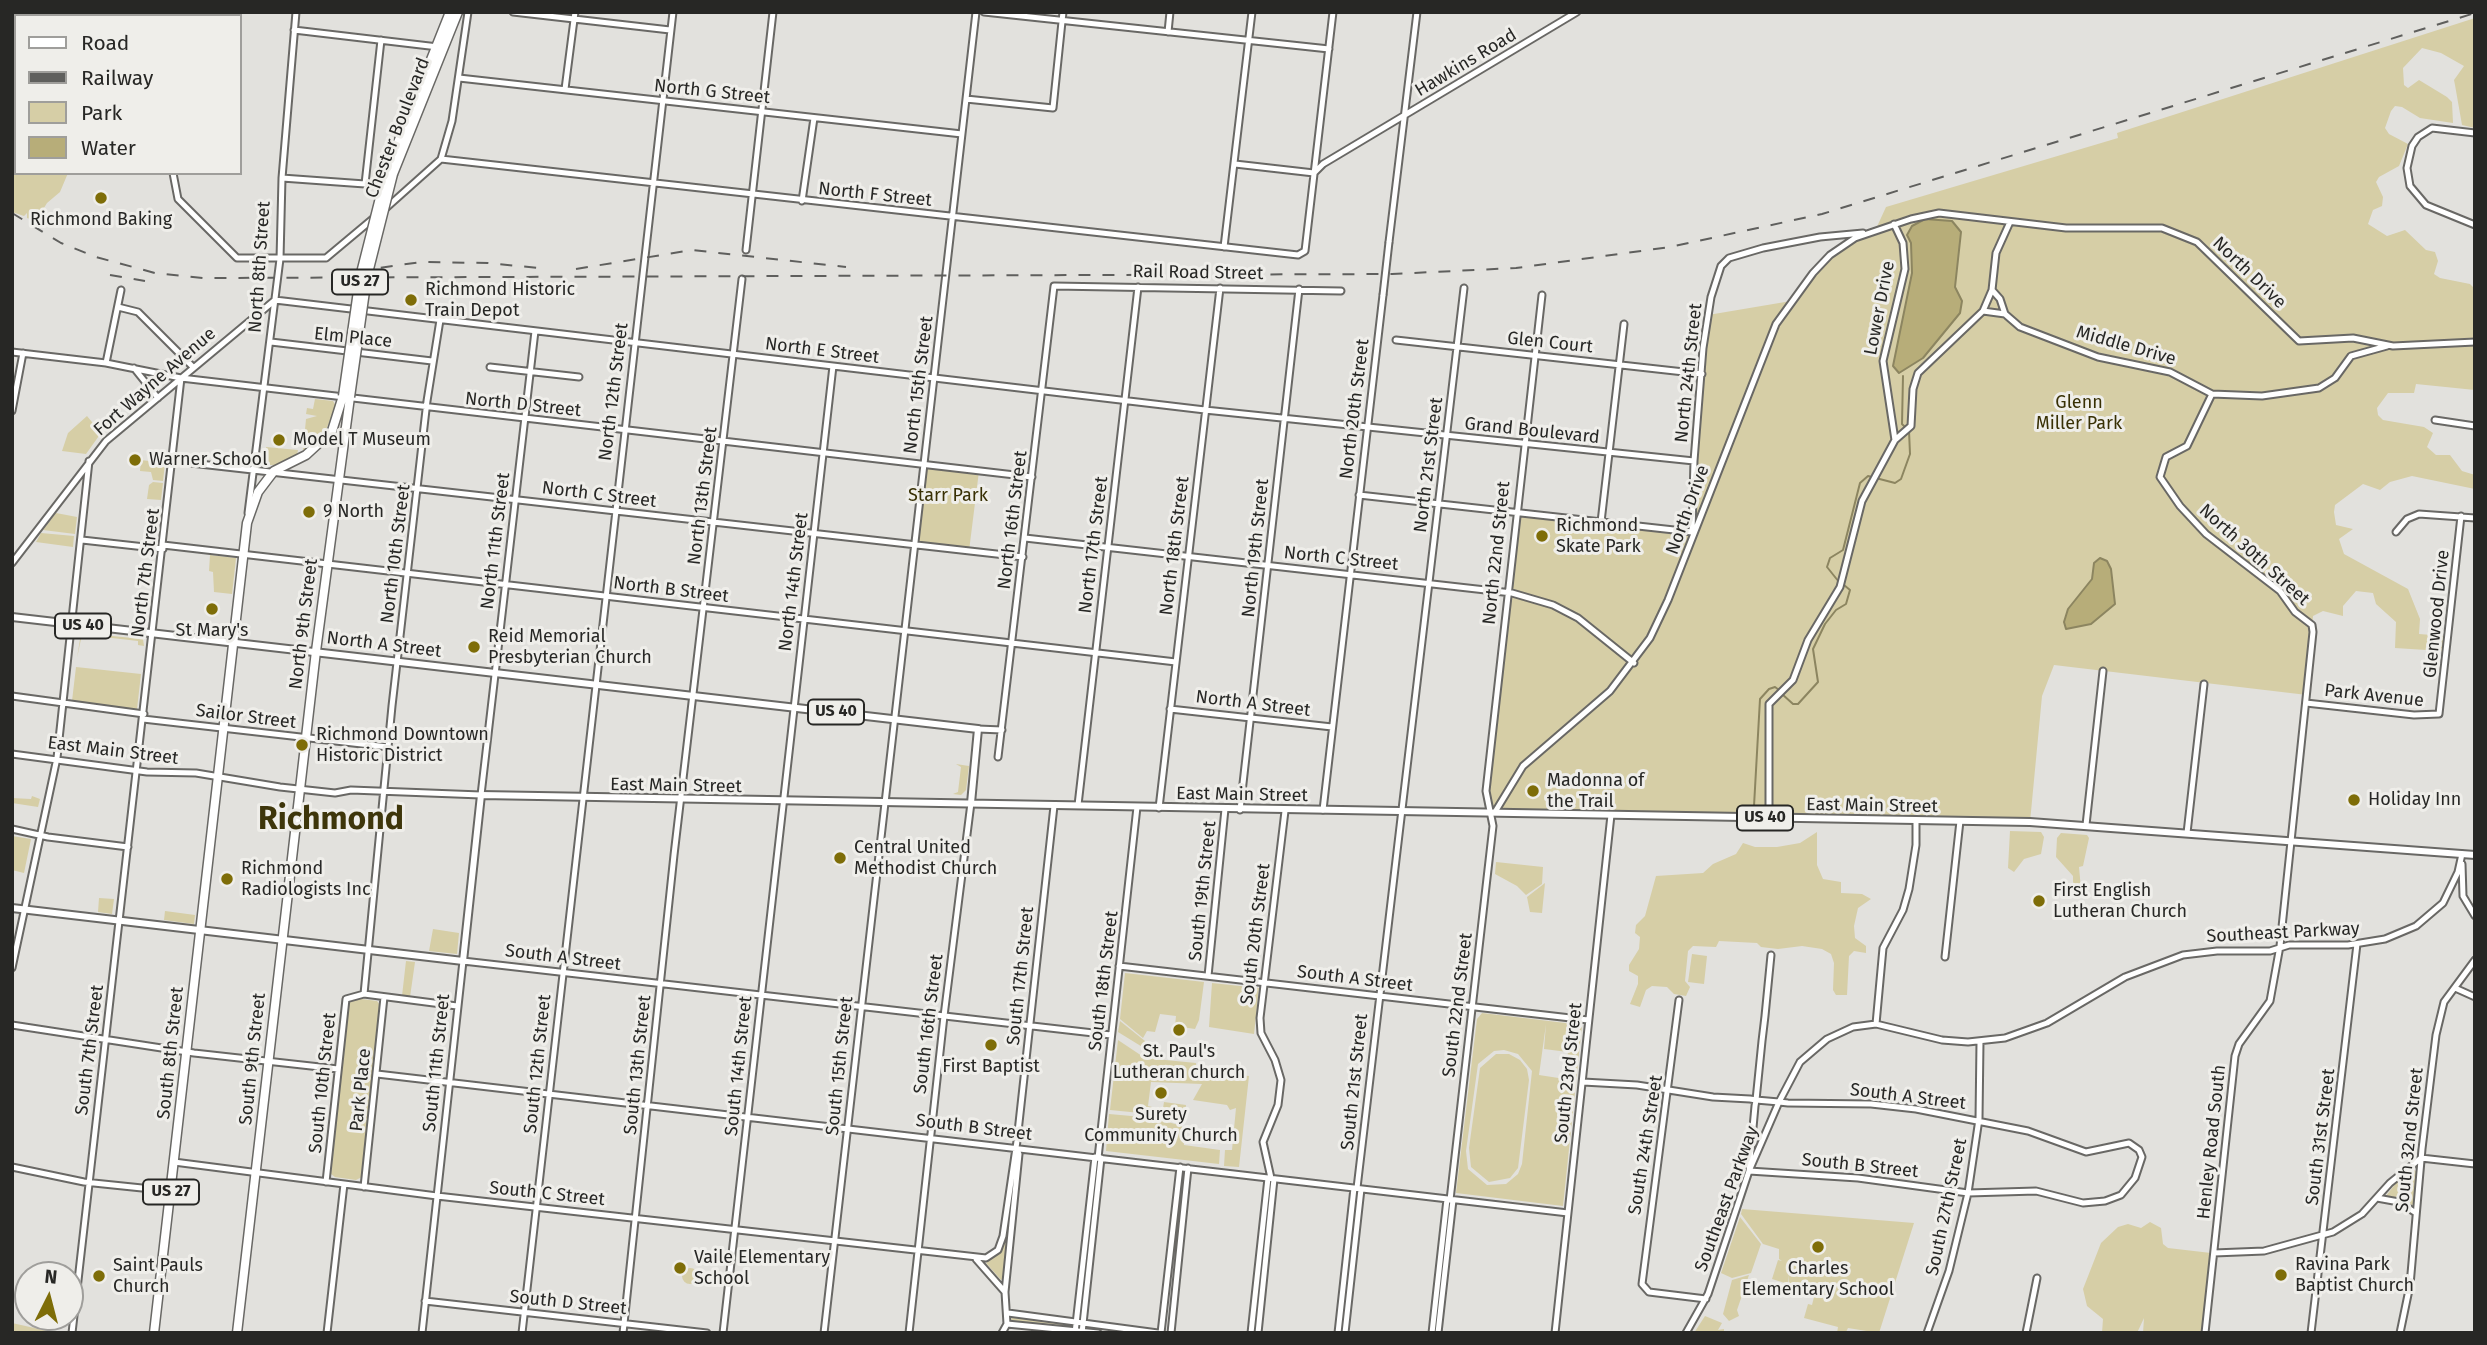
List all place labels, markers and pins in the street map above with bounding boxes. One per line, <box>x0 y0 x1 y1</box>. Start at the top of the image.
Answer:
marker: Richmond Baking <box>93 190 109 206</box>
place label: Richmond Baking <box>30 209 172 231</box>
place label: Richmond Historic Train Depot <box>425 279 575 322</box>
marker: Richmond Historic Train Depot <box>403 292 419 308</box>
place label: Model T Museum <box>293 429 431 451</box>
marker: Model T Museum <box>271 432 287 448</box>
place label: Warner School <box>149 449 267 471</box>
marker: Warner School <box>127 452 143 468</box>
place label: 9 North <box>323 501 384 523</box>
marker: 9 North <box>301 504 317 520</box>
place label: Richmond Skate Park <box>1556 515 1641 558</box>
marker: Richmond Skate Park <box>1534 528 1550 544</box>
marker: St Mary's <box>204 601 220 617</box>
place label: St Mary's <box>176 620 248 642</box>
place label: Reid Memorial Presbyterian Church <box>488 626 652 668</box>
marker: Reid Memorial Presbyterian Church <box>466 639 482 655</box>
place label: Richmond Downtown Historic District <box>316 724 489 766</box>
marker: Richmond Downtown Historic District <box>294 737 310 753</box>
place label: Madonna of the Trail <box>1547 770 1644 812</box>
marker: Madonna of the Trail <box>1525 783 1541 799</box>
place label: Holiday Inn <box>2368 789 2461 811</box>
marker: Holiday Inn <box>2346 792 2362 808</box>
place label: Central United Methodist Church <box>854 837 997 880</box>
marker: Central United Methodist Church <box>832 850 848 866</box>
place label: Richmond Radiologists Inc <box>241 858 371 900</box>
marker: Richmond Radiologists Inc <box>219 871 235 887</box>
place label: First English Lutheran Church <box>2053 880 2187 922</box>
marker: First English Lutheran Church <box>2031 893 2047 909</box>
marker: St. Paul's Lutheran church <box>1171 1022 1187 1038</box>
marker: First Baptist <box>983 1037 999 1053</box>
place label: St. Paul's Lutheran church <box>1113 1041 1245 1084</box>
place label: First Baptist <box>942 1056 1040 1078</box>
marker: Surety Community Church <box>1153 1085 1169 1101</box>
place label: Surety Community Church <box>1084 1104 1238 1146</box>
marker: Charles Elementary School <box>1810 1239 1826 1255</box>
place label: Vaile Elementary School <box>694 1247 830 1290</box>
place label: Ravina Park Baptist Church <box>2295 1254 2414 1296</box>
place label: Saint Pauls Church <box>113 1255 203 1298</box>
place label: Charles Elementary School <box>1742 1258 1894 1300</box>
marker: Vaile Elementary School <box>672 1260 688 1276</box>
marker: Ravina Park Baptist Church <box>2273 1267 2289 1283</box>
marker: Saint Pauls Church <box>91 1268 107 1284</box>

